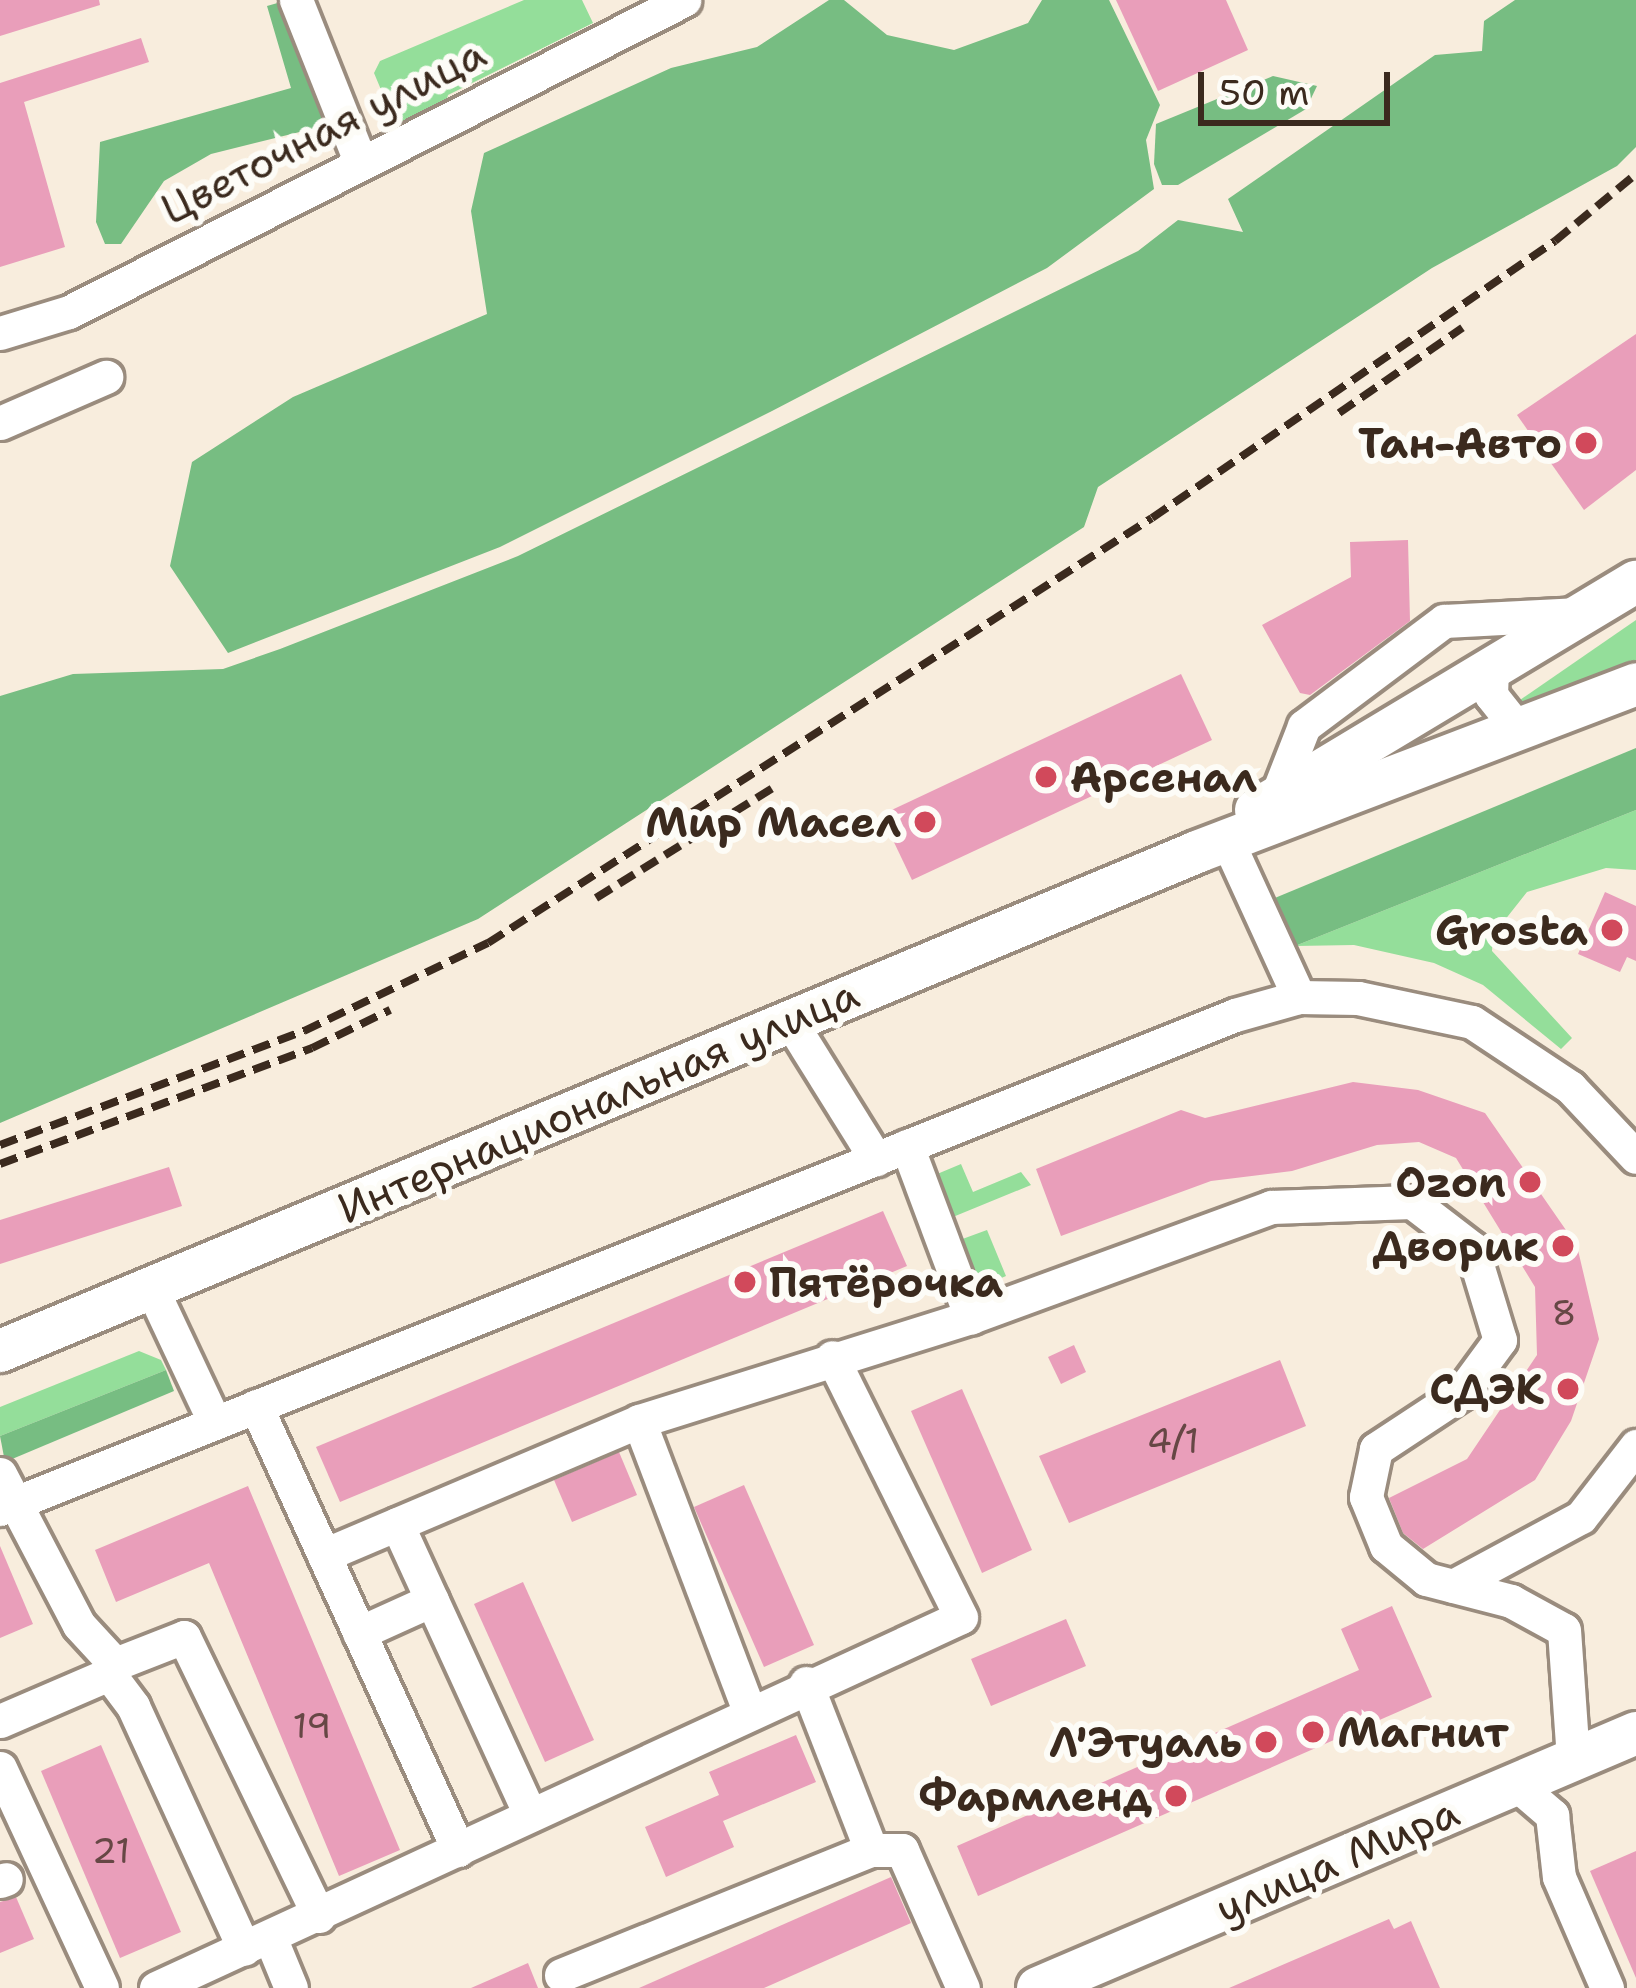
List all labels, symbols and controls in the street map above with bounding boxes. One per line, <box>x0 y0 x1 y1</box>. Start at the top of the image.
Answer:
street label: Цветочная улица <box>152 27 494 235</box>
scale bar <box>1204 48 1396 122</box>
text: 50 m <box>1219 68 1309 117</box>
place label: Тан-Авто <box>1358 418 1562 468</box>
marker: Тан-Авто <box>1573 430 1599 456</box>
place label: Арсенал <box>1070 752 1257 802</box>
marker: Арсенал <box>1033 764 1059 790</box>
place label: Мир Масел <box>645 797 901 847</box>
marker: Мир Масел <box>912 809 938 835</box>
place label: Grosta <box>1435 905 1588 955</box>
marker: Grosta <box>1599 917 1625 943</box>
street label: Интернациональная улица <box>330 968 866 1234</box>
place label: Ozon <box>1395 1157 1506 1207</box>
marker: Ozon <box>1517 1169 1543 1195</box>
place label: Дворик <box>1373 1221 1539 1271</box>
marker: Дворик <box>1550 1233 1576 1259</box>
place label: Пятёрочка <box>769 1257 1003 1307</box>
marker: Пятёрочка <box>732 1269 758 1295</box>
house number: 8 <box>1551 1291 1577 1335</box>
place label: СДЭК <box>1429 1364 1544 1414</box>
marker: СДЭК <box>1555 1376 1581 1402</box>
house number: 4/1 <box>1147 1419 1199 1463</box>
house number: 19 <box>293 1704 331 1748</box>
place label: Магнит <box>1337 1707 1509 1757</box>
place label: Л'Этуаль <box>1049 1717 1242 1767</box>
marker: Магнит <box>1300 1719 1326 1745</box>
marker: Л'Этуаль <box>1253 1729 1279 1755</box>
place label: Фармленд <box>918 1771 1152 1821</box>
marker: Фармленд <box>1163 1783 1189 1809</box>
street label: улица Мира <box>1208 1786 1466 1934</box>
house number: 21 <box>92 1829 130 1873</box>

